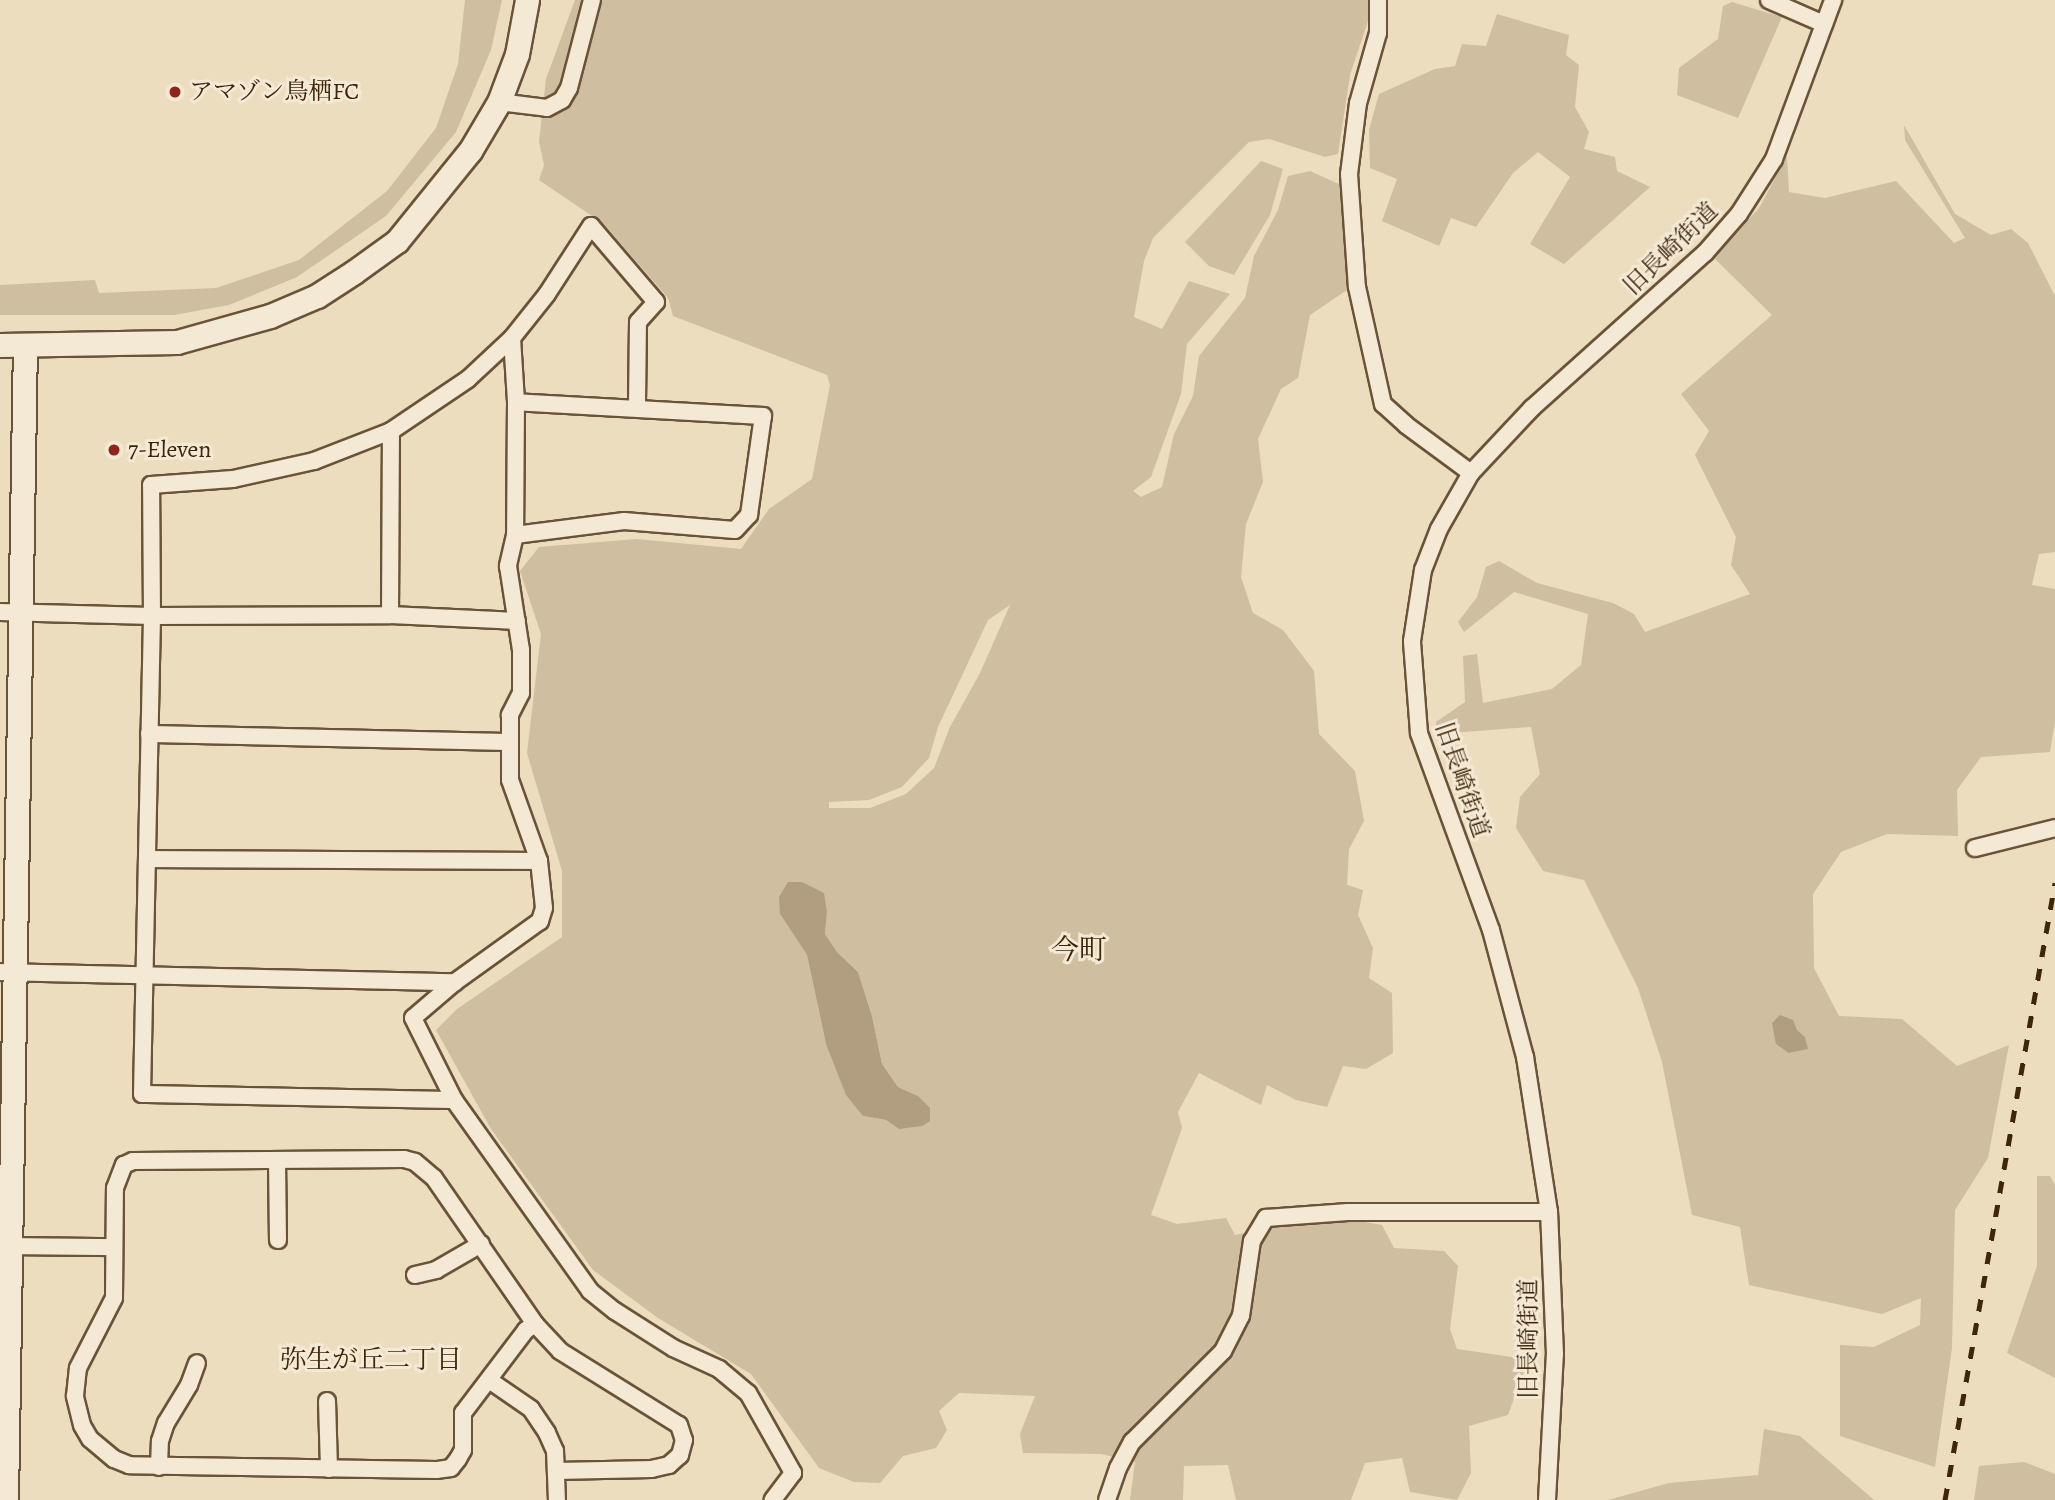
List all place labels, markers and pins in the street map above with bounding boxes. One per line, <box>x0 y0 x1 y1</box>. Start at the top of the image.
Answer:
place label: アマゾン鳥栖FC <box>189 78 360 106</box>
marker: アマゾン鳥栖FC <box>167 84 183 100</box>
place label: 7-Eleven <box>128 436 211 464</box>
marker: 7-Eleven <box>106 442 122 458</box>

